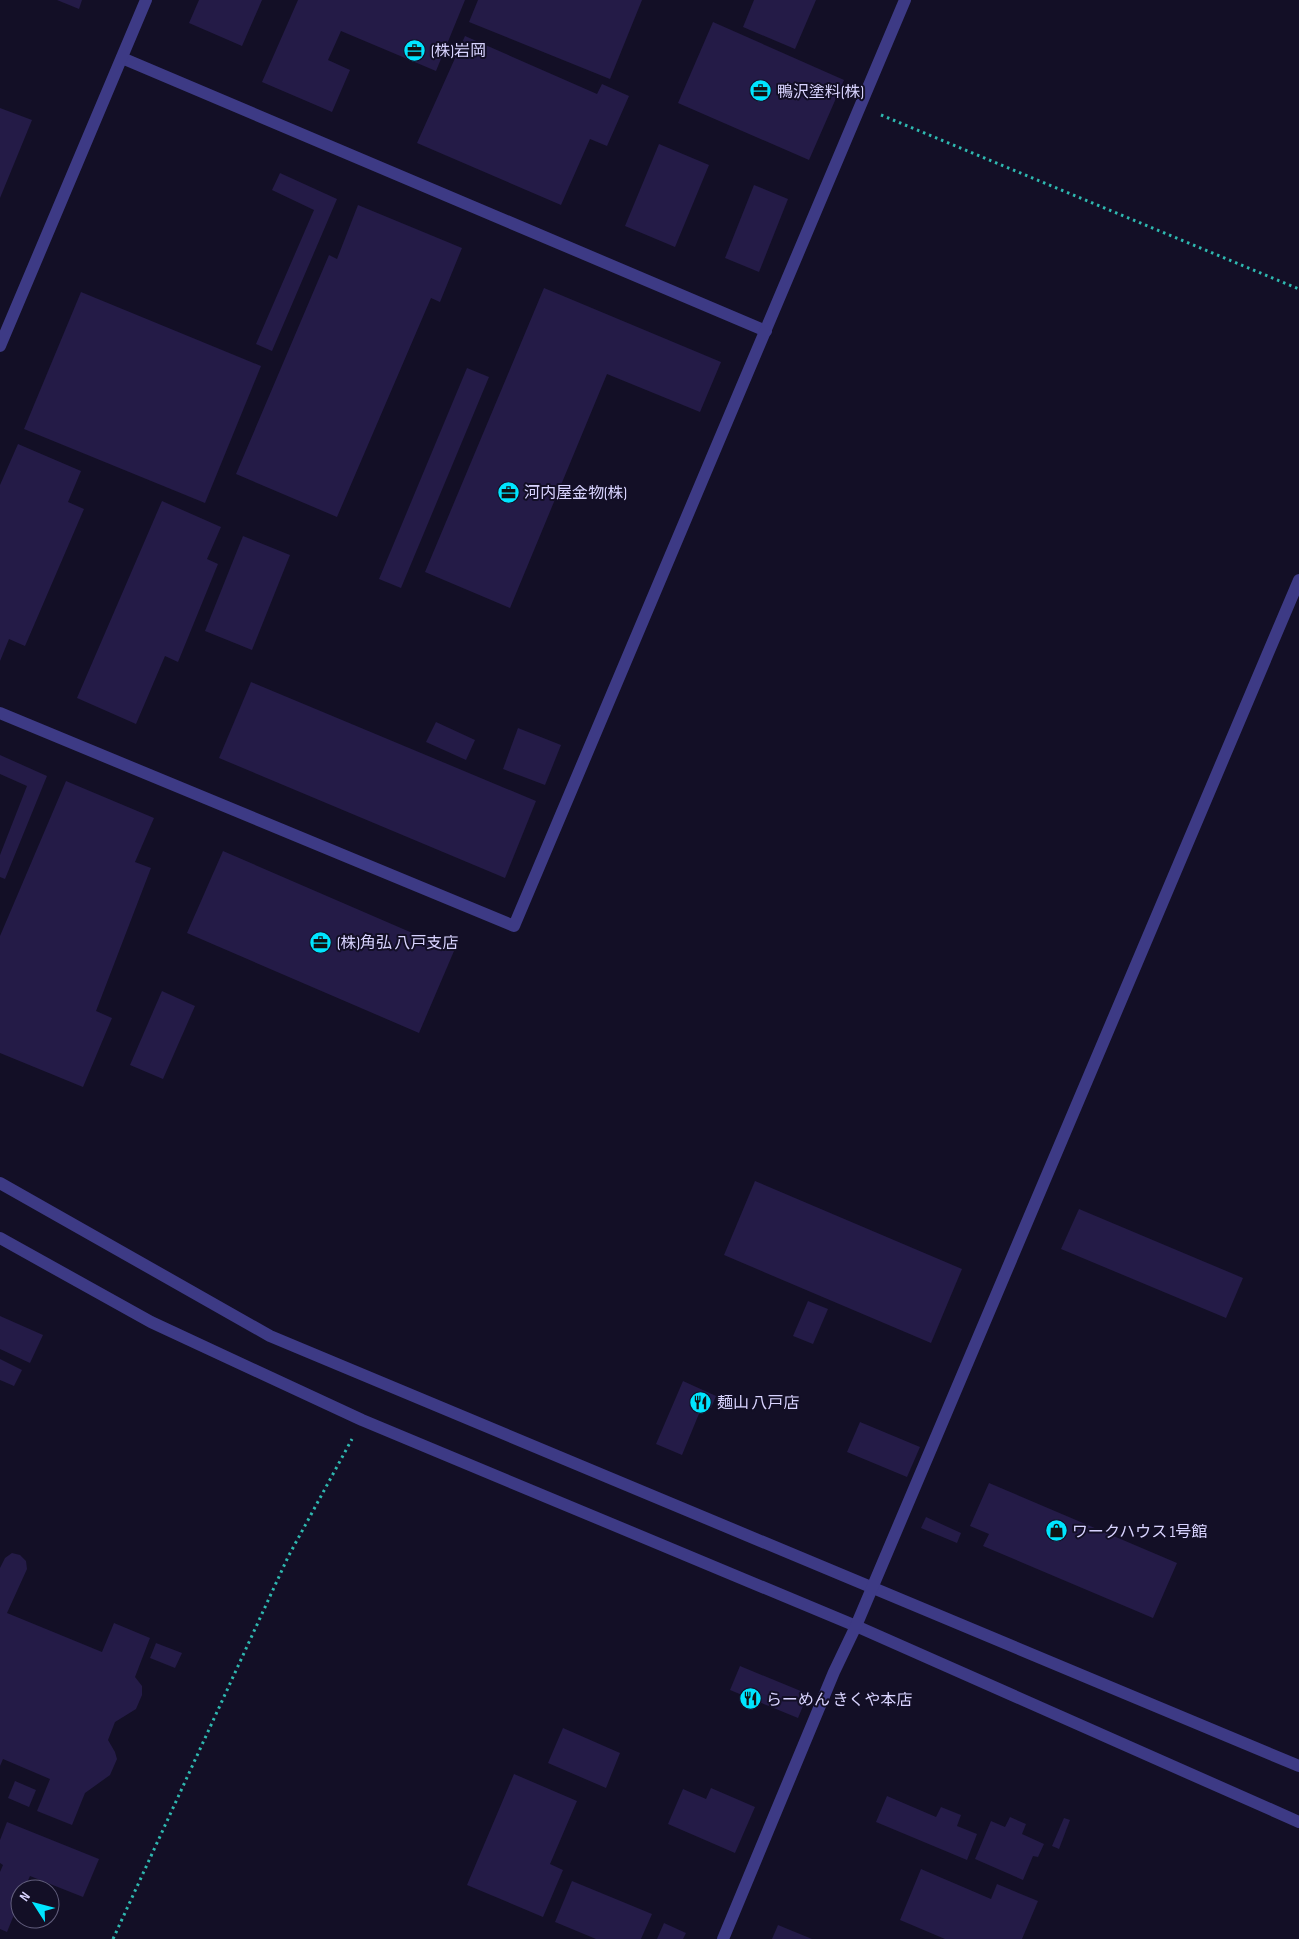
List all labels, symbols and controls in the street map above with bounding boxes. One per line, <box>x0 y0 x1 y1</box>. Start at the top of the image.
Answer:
office icon: (株)岩岡 <box>403 38 427 62</box>
place label: (株)岩岡 <box>431 42 486 61</box>
office icon: 鴨沢塗料(株) <box>749 79 773 103</box>
place label: 鴨沢塗料(株) <box>777 83 864 102</box>
office icon: 河内屋金物(株) <box>496 480 520 504</box>
place label: 河内屋金物(株) <box>524 484 627 503</box>
office icon: (株)角弘 八戸支店 <box>309 930 333 954</box>
place label: (株)角弘 八戸支店 <box>337 934 458 953</box>
restaurant icon: 麺山 八戸店 <box>689 1390 713 1414</box>
place label: 麺山 八戸店 <box>717 1394 800 1413</box>
shop icon: ワークハウス 1号館 <box>1044 1519 1068 1543</box>
place label: ワークハウス 1号館 <box>1072 1523 1207 1542</box>
restaurant icon: らーめん きくや本店 <box>738 1687 762 1711</box>
place label: らーめん きくや本店 <box>766 1691 913 1710</box>
north arrow <box>10 1879 60 1929</box>
text: N <box>16 1889 34 1905</box>

